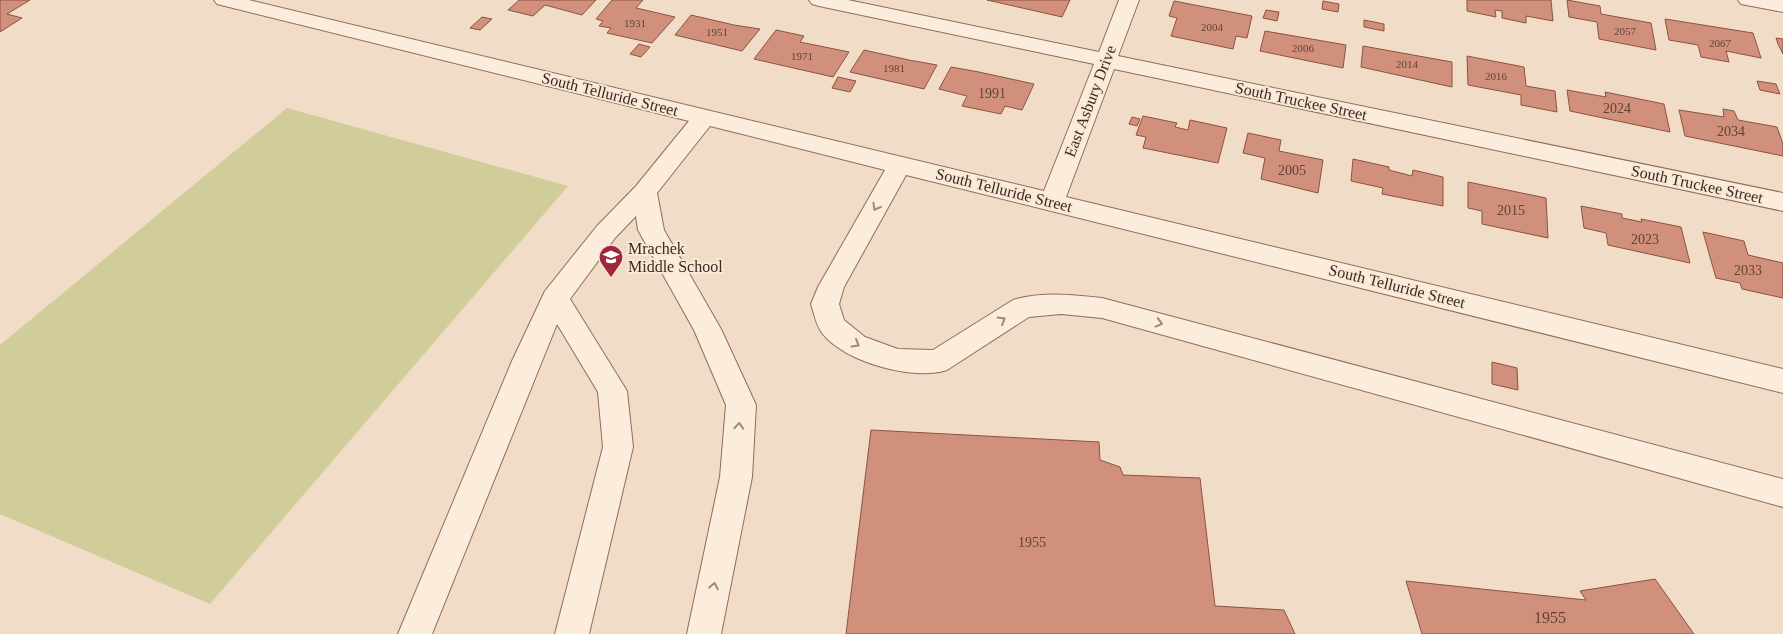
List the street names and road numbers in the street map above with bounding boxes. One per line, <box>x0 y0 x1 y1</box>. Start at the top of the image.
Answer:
street label: East Asbury Drive <box>1061 43 1120 160</box>
street label: South Telluride Street <box>540 69 680 119</box>
street label: South Truckee Street <box>1234 79 1369 123</box>
street label: South Truckee Street <box>1630 162 1765 206</box>
street label: South Telluride Street <box>934 165 1074 215</box>
street label: South Telluride Street <box>1327 261 1467 311</box>

